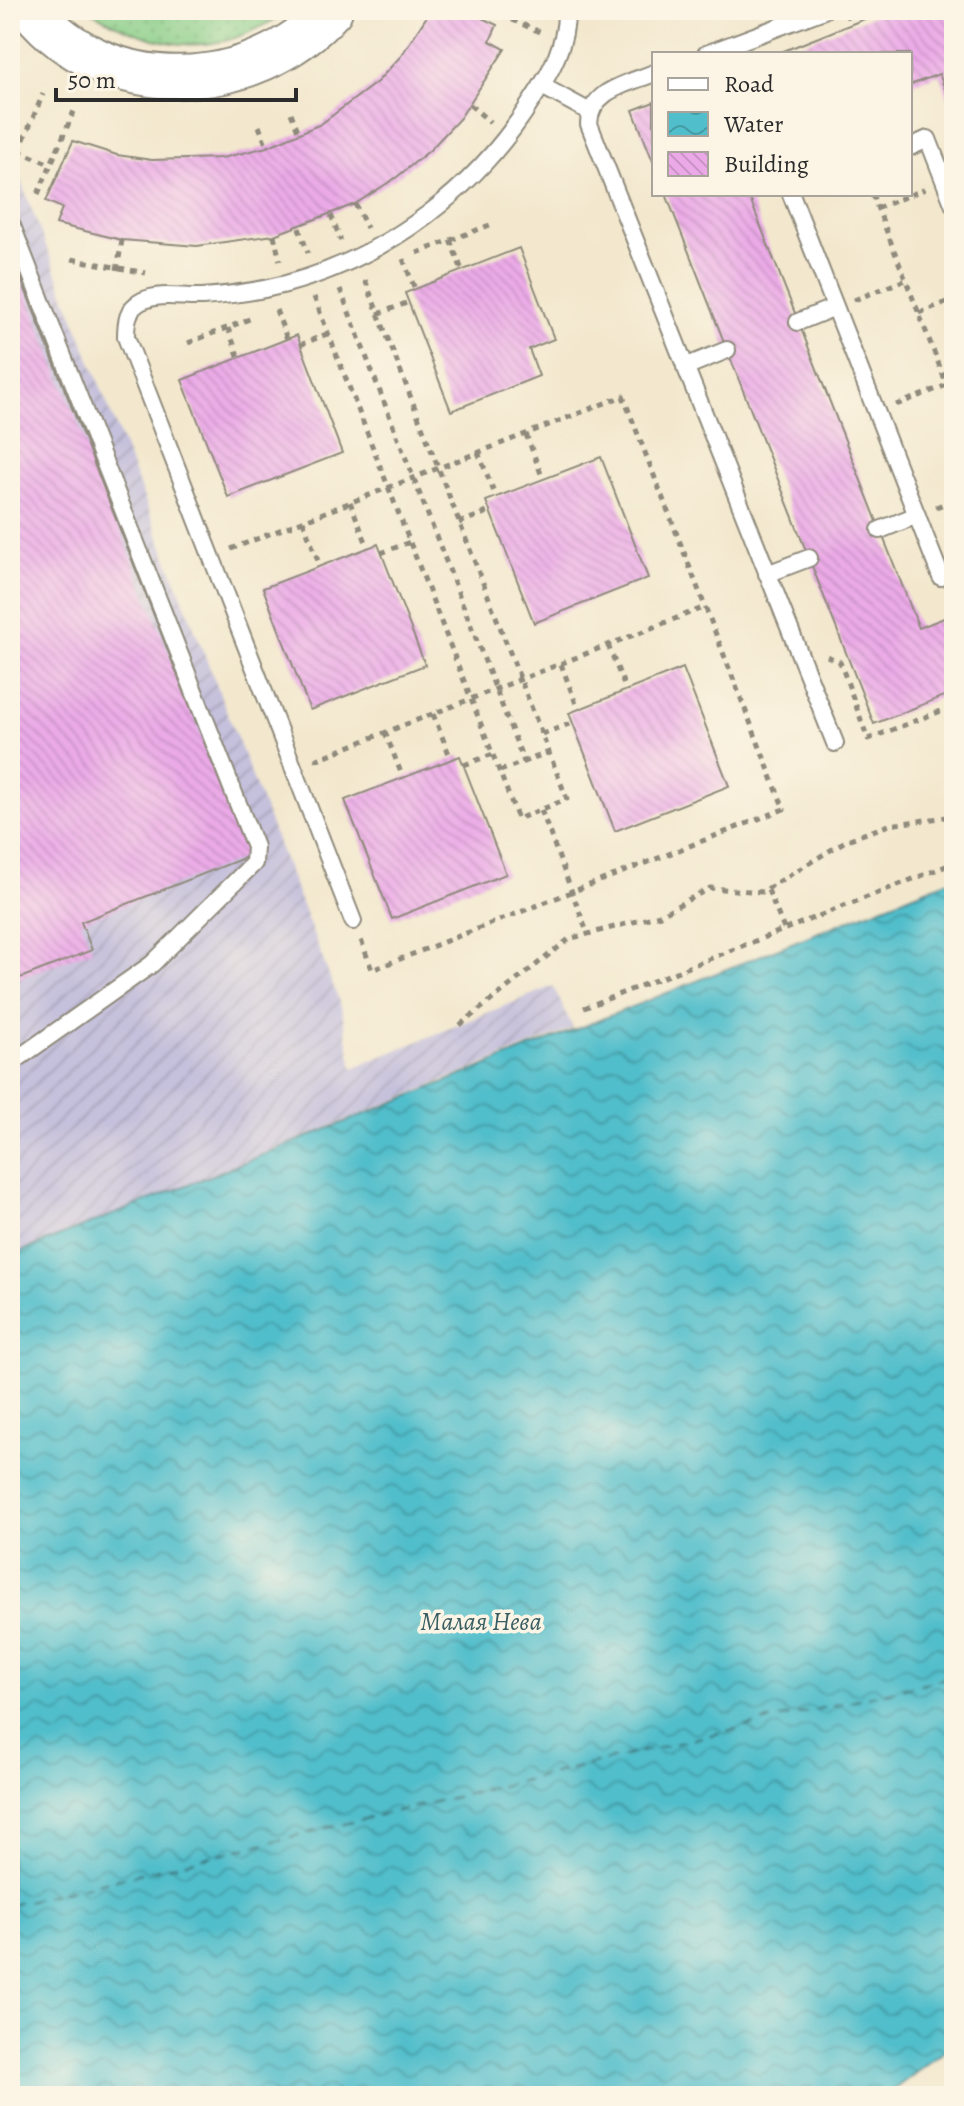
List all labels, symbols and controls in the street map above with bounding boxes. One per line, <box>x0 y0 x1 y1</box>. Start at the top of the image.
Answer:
scale bar <box>56 52 296 102</box>
legend <box>652 52 912 196</box>
text: 50 m <box>68 64 116 96</box>
text: Road <box>724 68 774 100</box>
text: Water <box>723 108 784 140</box>
text: Building <box>724 148 809 180</box>
water label: Малая Нева <box>420 1604 542 1639</box>

